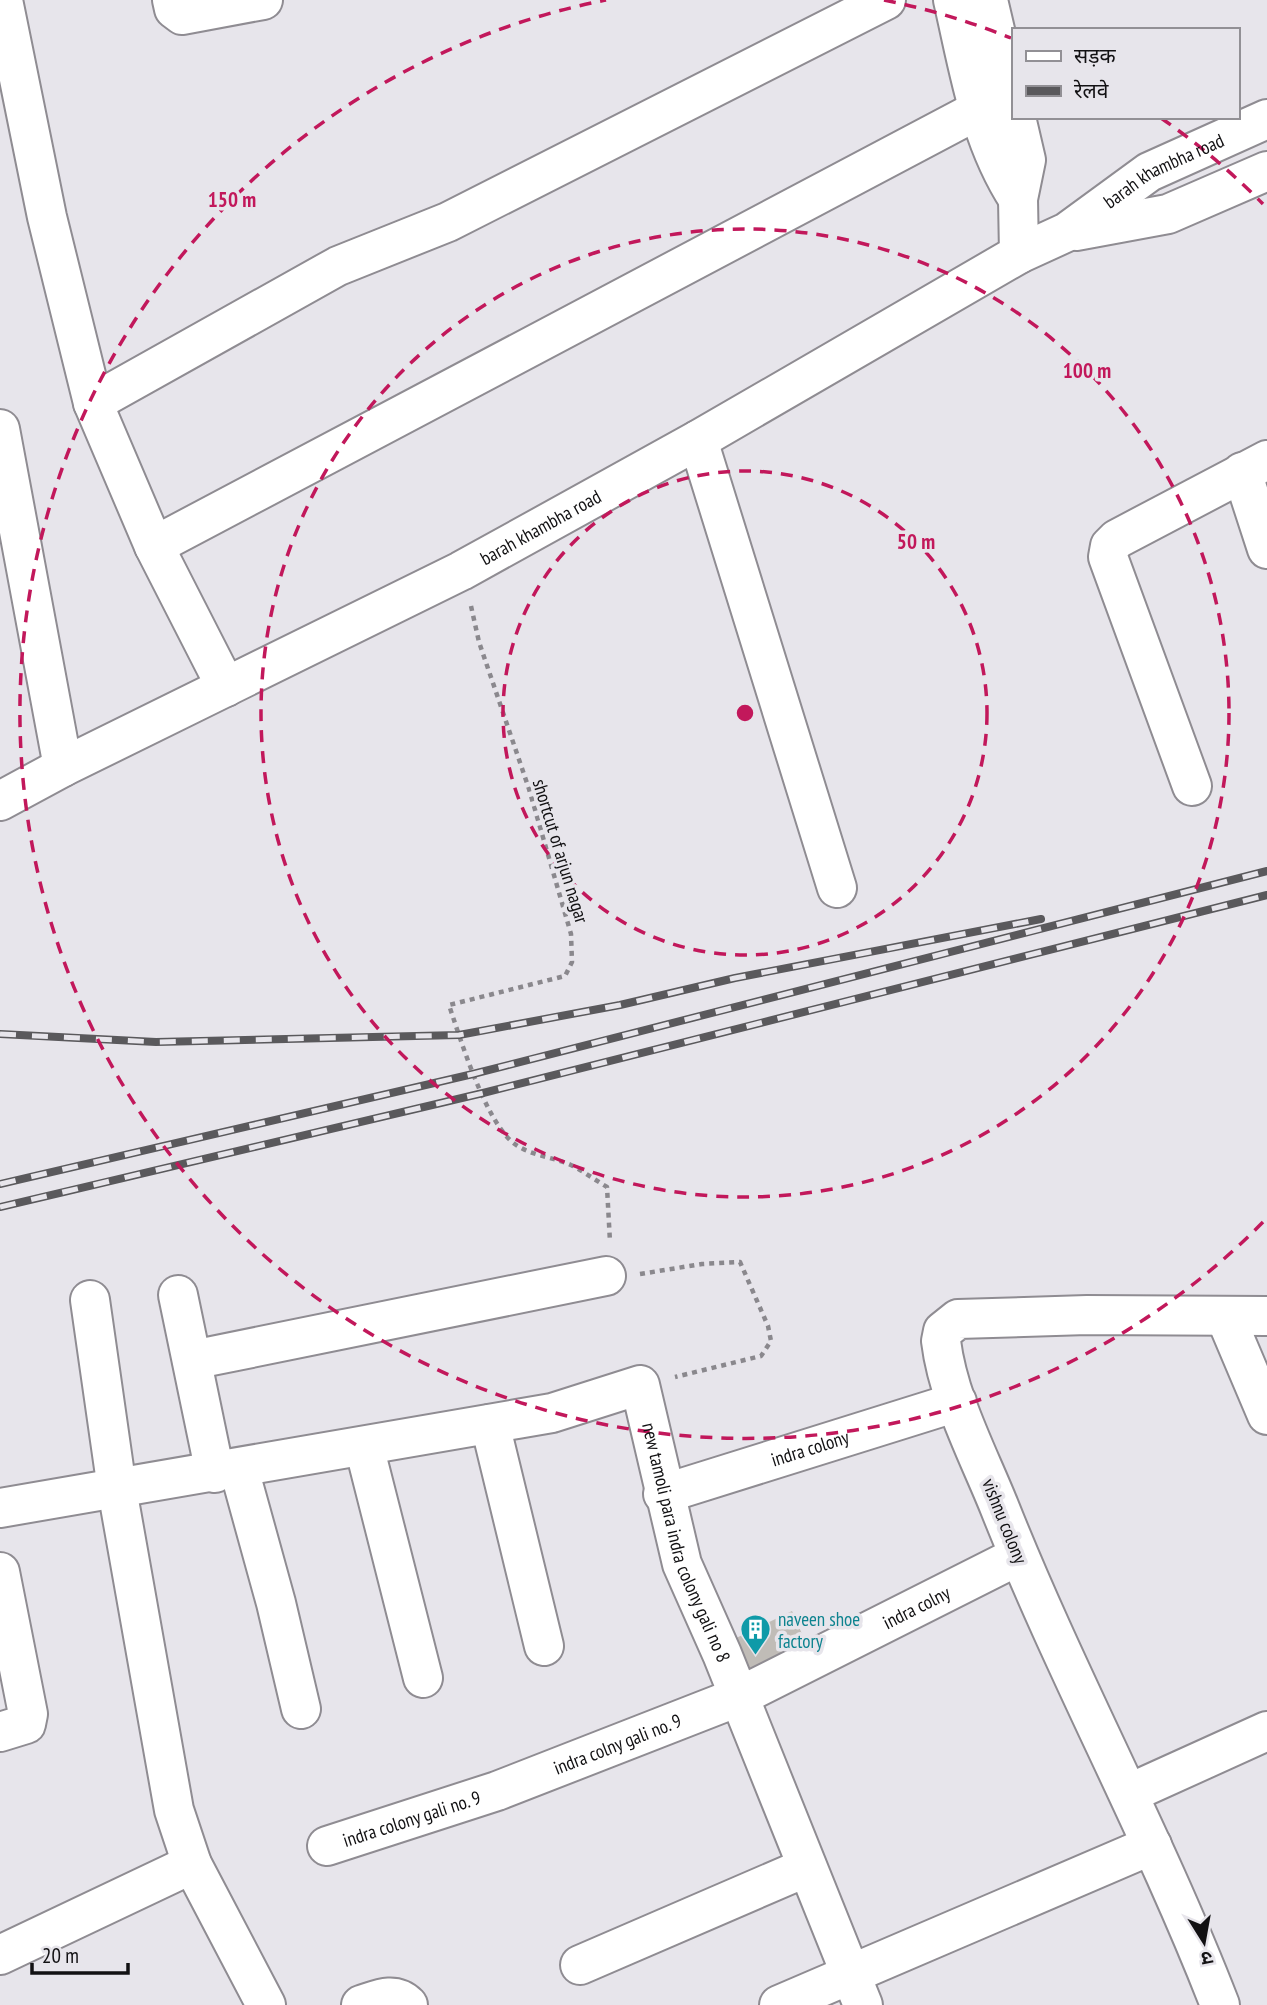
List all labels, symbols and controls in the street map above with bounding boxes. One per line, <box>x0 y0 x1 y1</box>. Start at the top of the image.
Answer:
legend <box>1012 28 1239 119</box>
text: सड़क <box>1074 42 1116 69</box>
text: रेलवे <box>1073 77 1109 104</box>
street label: barah khambha road <box>1099 128 1228 213</box>
text: 150 m <box>208 186 256 213</box>
text: 100 m <box>1063 357 1111 384</box>
street label: barah khambha road <box>476 484 605 570</box>
text: 50 m <box>897 528 935 555</box>
centre of rings <box>733 701 757 725</box>
street label: shortcut of arjun nagar <box>528 776 595 927</box>
street label: new tamoli para indra colony gali no 8 <box>637 1420 736 1666</box>
street label: indra colony <box>768 1424 853 1471</box>
street label: vishnu colony <box>977 1475 1033 1568</box>
street label: indra colny <box>879 1580 955 1634</box>
place label: naveen shoe factory <box>778 1607 860 1653</box>
building icon: naveen shoe factory <box>738 1613 772 1657</box>
street label: indra colny gali no. 9 <box>550 1708 685 1780</box>
street label: indra colony gali no. 9 <box>340 1785 484 1852</box>
north arrow <box>1169 1907 1239 1977</box>
scale bar <box>32 1932 128 1976</box>
text: 20 m <box>42 1942 79 1969</box>
text: उ <box>1199 1946 1215 1972</box>

